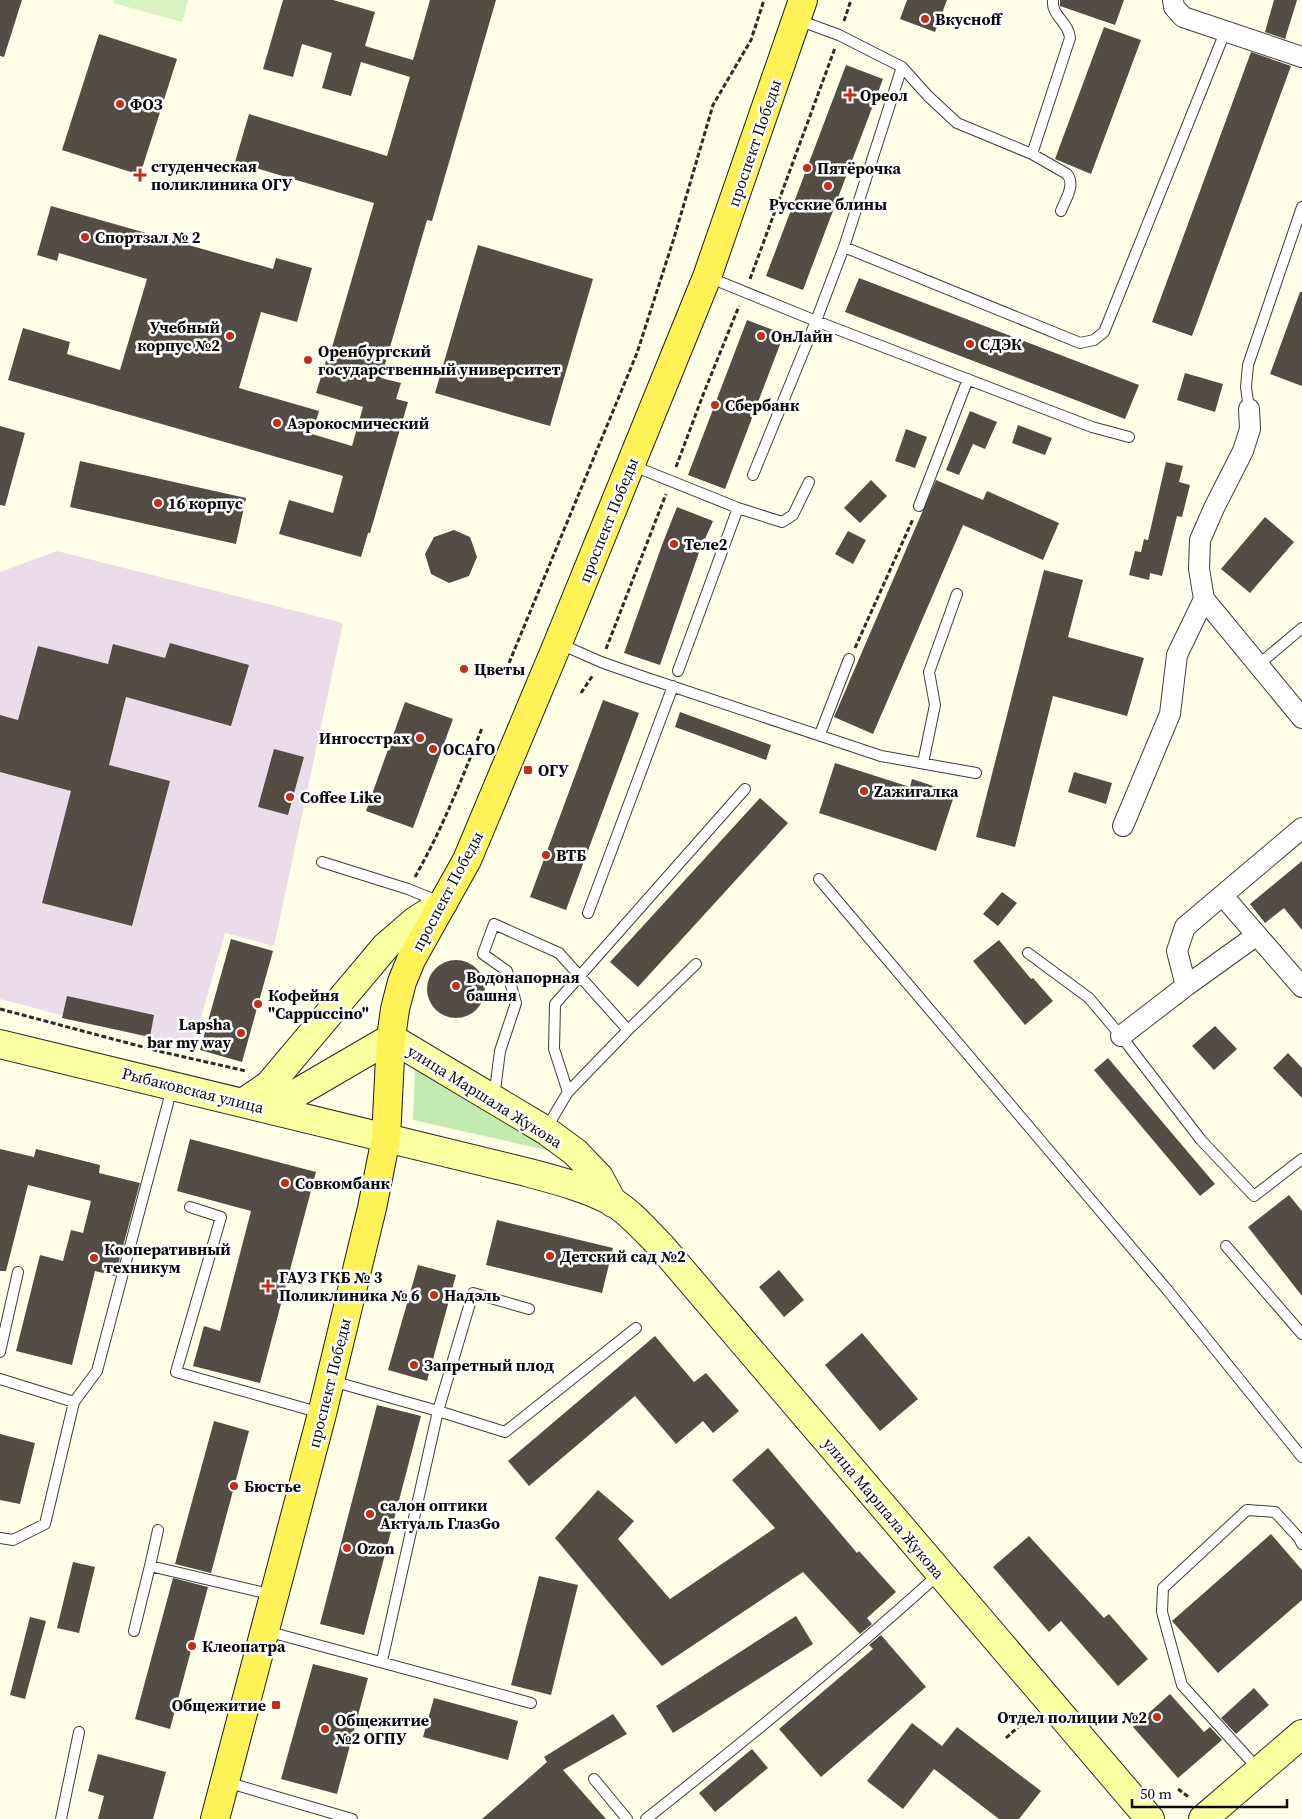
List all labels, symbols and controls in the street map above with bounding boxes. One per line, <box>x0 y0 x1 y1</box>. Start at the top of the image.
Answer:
place label: Вкусноff <box>935 8 1003 30</box>
marker: Вкусноff <box>919 13 931 25</box>
street label: проспект Победы <box>722 76 786 210</box>
place label: Ореол <box>860 84 908 106</box>
marker: Ореол <box>844 89 856 101</box>
place label: ФОЗ <box>130 93 163 115</box>
marker: ФОЗ <box>114 98 126 110</box>
place label: студенческая поликлиника ОГУ <box>151 155 293 195</box>
place label: Пятёрочка <box>817 157 902 179</box>
marker: Пятёрочка <box>801 162 813 174</box>
marker: студенческая поликлиника ОГУ <box>133 168 147 182</box>
marker: Русские блины <box>822 180 834 192</box>
place label: Русские блины <box>769 193 887 215</box>
place label: Спортзал № 2 <box>95 226 201 248</box>
marker: Спортзал № 2 <box>79 231 91 243</box>
place label: Учебный корпус №2 <box>137 316 220 356</box>
place label: ОнЛайн <box>771 325 833 347</box>
marker: Учебный корпус №2 <box>224 330 236 342</box>
marker: ОнЛайн <box>755 330 767 342</box>
place label: СДЭК <box>980 333 1023 355</box>
marker: СДЭК <box>964 338 976 350</box>
place label: Оренбургский государственный университет <box>318 340 561 380</box>
marker: Оренбургский государственный университет <box>302 354 314 366</box>
place label: Сбербанк <box>725 394 800 416</box>
marker: Сбербанк <box>709 399 721 411</box>
place label: Аэрокосмический <box>287 412 430 434</box>
marker: Аэрокосмический <box>271 417 283 429</box>
street label: проспект Победы <box>573 454 643 586</box>
place label: 16 корпус <box>168 492 243 514</box>
marker: 16 корпус <box>152 497 164 509</box>
place label: Теле2 <box>684 533 728 555</box>
marker: Теле2 <box>668 538 680 550</box>
place label: Цветы <box>474 658 525 680</box>
marker: Цветы <box>458 663 470 675</box>
place label: Ингосстрах <box>319 727 410 749</box>
marker: Ингосстрах <box>414 732 426 744</box>
place label: ОСАГО <box>443 738 495 760</box>
marker: ОСАГО <box>427 743 439 755</box>
place label: ОГУ <box>538 759 569 781</box>
marker: ОГУ <box>522 764 534 776</box>
place label: Zажигалка <box>874 780 959 802</box>
marker: Zажигалка <box>858 785 870 797</box>
place label: Coffee Like <box>300 786 382 808</box>
marker: Coffee Like <box>284 791 296 803</box>
street label: проспект Победы <box>406 827 488 955</box>
place label: ВТБ <box>556 844 586 866</box>
marker: ВТБ <box>540 849 552 861</box>
place label: Водонапорная башня <box>466 966 580 1006</box>
marker: Водонапорная башня <box>450 980 462 992</box>
place label: Кофейня "Cappuccino" <box>268 984 369 1024</box>
marker: Кофейня "Cappuccino" <box>252 998 264 1010</box>
place label: Lapsha bar my way <box>147 1013 231 1053</box>
marker: Lapsha bar my way <box>235 1027 247 1039</box>
street label: улица Маршала Жукова <box>403 1039 567 1153</box>
street label: Рыбаковская улица <box>120 1062 267 1118</box>
place label: Совкомбанк <box>295 1172 390 1194</box>
marker: Совкомбанк <box>279 1177 291 1189</box>
place label: Кооперативный техникум <box>104 1238 231 1278</box>
place label: Детский сад №2 <box>560 1245 686 1267</box>
marker: Детский сад №2 <box>544 1250 556 1262</box>
marker: Кооперативный техникум <box>88 1252 100 1264</box>
place label: ГАУЗ ГКБ № 3 Поликлиника № 6 <box>279 1266 420 1306</box>
marker: ГАУЗ ГКБ № 3 Поликлиника № 6 <box>261 1279 275 1293</box>
place label: Надэль <box>444 1284 501 1306</box>
marker: Надэль <box>428 1289 440 1301</box>
street label: проспект Победы <box>302 1316 356 1450</box>
place label: Запретный плод <box>424 1354 554 1376</box>
marker: Запретный плод <box>408 1359 420 1371</box>
street label: улица Маршала Жукова <box>818 1432 950 1584</box>
place label: Бюстье <box>244 1475 301 1497</box>
marker: Бюстье <box>228 1480 240 1492</box>
place label: салон оптики Актуаль ГлазGo <box>380 1494 500 1534</box>
marker: салон оптики Актуаль ГлазGo <box>364 1508 376 1520</box>
place label: Ozon <box>357 1537 395 1559</box>
marker: Ozon <box>341 1542 353 1554</box>
place label: Клеопатра <box>202 1635 286 1657</box>
marker: Клеопатра <box>186 1640 198 1652</box>
place label: Общежитие <box>172 1694 266 1716</box>
marker: Общежитие <box>270 1699 282 1711</box>
place label: Отдел полиции №2 <box>997 1706 1147 1728</box>
place label: Общежитие №2 ОГПУ <box>335 1709 429 1749</box>
marker: Отдел полиции №2 <box>1151 1711 1163 1723</box>
marker: Общежитие №2 ОГПУ <box>319 1723 331 1735</box>
scale bar <box>1132 1776 1287 1808</box>
text: 50 m <box>1140 1783 1172 1804</box>

